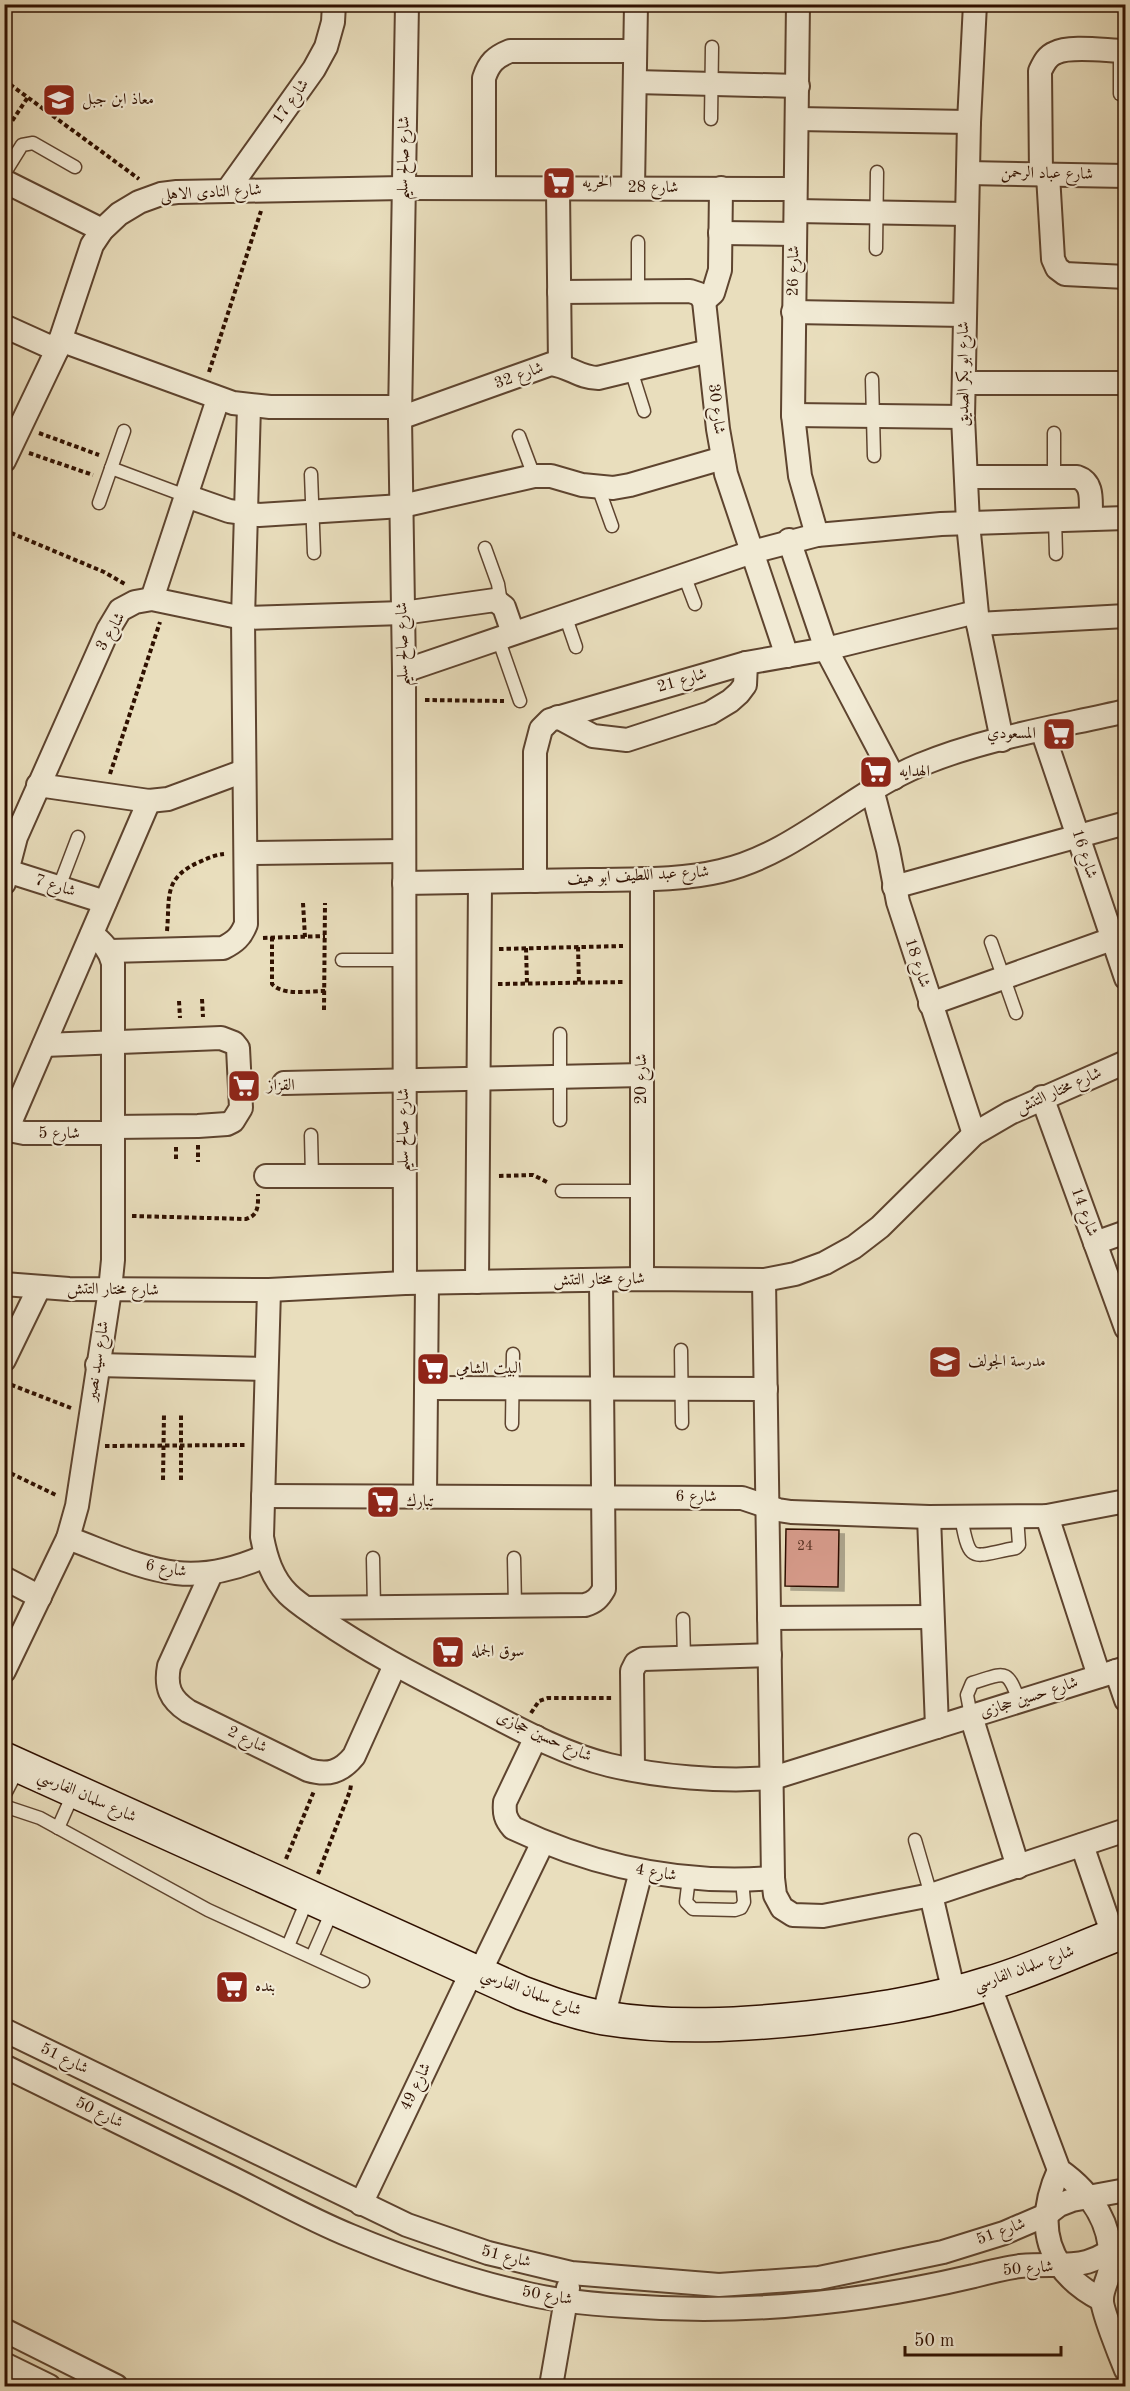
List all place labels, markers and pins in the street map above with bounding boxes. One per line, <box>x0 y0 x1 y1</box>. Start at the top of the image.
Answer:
school or university icon: معاذ ابن جبل <box>41 82 77 118</box>
place label: معاذ ابن جبل <box>82 92 154 110</box>
supermarket icon: الحريه <box>541 165 577 201</box>
place label: الحريه <box>582 175 612 192</box>
supermarket icon: المسعودي <box>1041 716 1077 752</box>
place label: المسعودي <box>987 726 1036 745</box>
supermarket icon: الهدايه <box>858 754 894 790</box>
place label: الهدايه <box>899 764 930 781</box>
supermarket icon: القزاز <box>226 1068 262 1104</box>
place label: القزاز <box>265 1078 295 1095</box>
school or university icon: مدرسة الجولف <box>927 1344 963 1380</box>
supermarket icon: البيت الشامي <box>415 1351 451 1387</box>
place label: مدرسة الجولف <box>968 1354 1046 1371</box>
place label: البيت الشامي <box>456 1361 522 1380</box>
supermarket icon: تبارك <box>365 1484 401 1520</box>
place label: تبارك <box>406 1493 434 1510</box>
supermarket icon: سوق الجمله <box>430 1634 466 1670</box>
place label: سوق الجمله <box>471 1644 524 1661</box>
supermarket icon: بنده <box>214 1969 250 2005</box>
place label: بنده <box>255 1979 275 1996</box>

